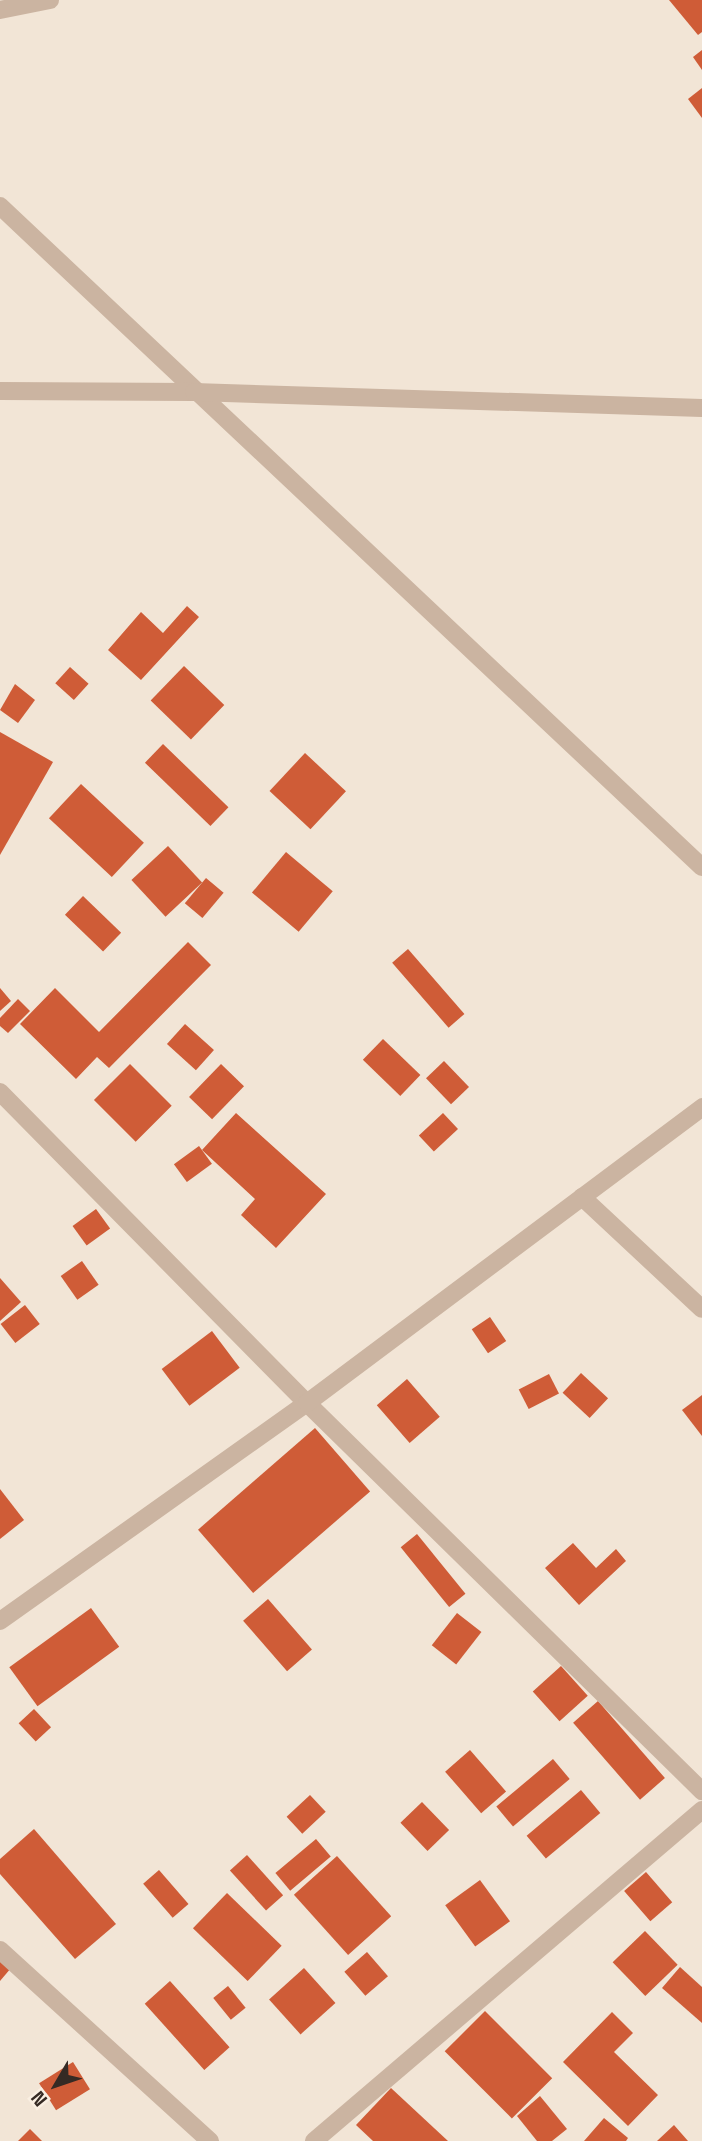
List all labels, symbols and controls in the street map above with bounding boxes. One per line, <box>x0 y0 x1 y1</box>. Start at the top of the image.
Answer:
north arrow <box>21 2050 91 2120</box>
text: N <box>26 2086 53 2111</box>

